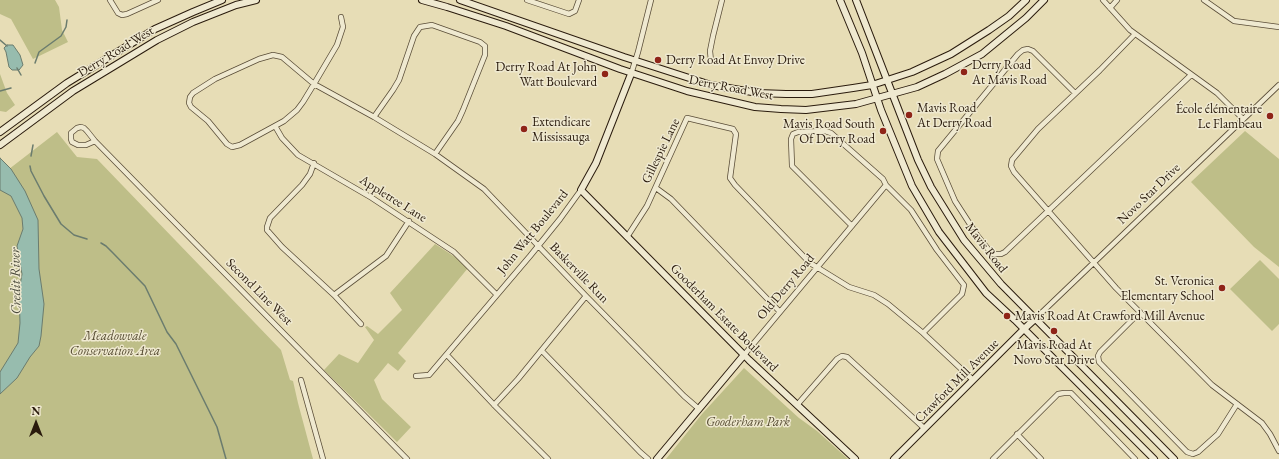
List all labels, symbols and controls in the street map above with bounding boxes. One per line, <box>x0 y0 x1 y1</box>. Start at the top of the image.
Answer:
street label: Derry Road West <box>75 23 157 81</box>
place label: Derry Road At Envoy Drive <box>666 52 805 68</box>
marker: Derry Road At Envoy Drive <box>653 55 663 65</box>
place label: Derry Road At Mavis Road <box>972 57 1047 88</box>
place label: Derry Road At John Watt Boulevard <box>495 59 597 90</box>
marker: Derry Road At Mavis Road <box>959 67 969 77</box>
marker: Derry Road At John Watt Boulevard <box>600 69 610 79</box>
street label: Derry Road West <box>687 72 775 104</box>
place label: Mavis Road At Derry Road <box>917 100 992 131</box>
place label: École élémentaire Le Flambeau <box>1176 101 1262 132</box>
marker: Mavis Road At Derry Road <box>904 110 914 120</box>
marker: École élémentaire Le Flambeau <box>1265 111 1275 121</box>
place label: Extendicare Mississauga <box>532 114 590 145</box>
street label: Gillespie Lane <box>639 116 683 186</box>
place label: Mavis Road South Of Derry Road <box>783 116 875 147</box>
marker: Extendicare Mississauga <box>519 124 529 134</box>
marker: Mavis Road South Of Derry Road <box>878 126 888 136</box>
street label: Novo Star Drive <box>1114 160 1184 228</box>
street label: Appletree Lane <box>357 172 429 226</box>
street label: John Watt Boulevard <box>494 187 572 277</box>
street label: Mavis Road <box>962 220 1010 276</box>
street label: Baskerville Run <box>546 239 612 307</box>
water label: Credit River <box>7 248 25 314</box>
street label: Old Derry Road <box>754 251 818 323</box>
street label: Second Line West <box>222 255 296 329</box>
street label: Gooderham Estate Boulevard <box>667 261 781 375</box>
place label: St. Veronica Elementary School <box>1121 273 1214 304</box>
marker: St. Veronica Elementary School <box>1217 283 1227 293</box>
place label: Mavis Road At Crawford Mill Avenue <box>1015 308 1205 324</box>
marker: Mavis Road At Crawford Mill Avenue <box>1002 311 1012 321</box>
marker: Mavis Road At Novo Star Drive <box>1049 326 1059 336</box>
park label: Meadowvale Conservation Area <box>70 328 160 359</box>
street label: Crawford Mill Avenue <box>912 336 1002 426</box>
place label: Mavis Road At Novo Star Drive <box>1014 337 1094 368</box>
north arrow <box>16 403 56 443</box>
text: N <box>32 404 40 418</box>
park label: Gooderham Park <box>706 414 790 430</box>

